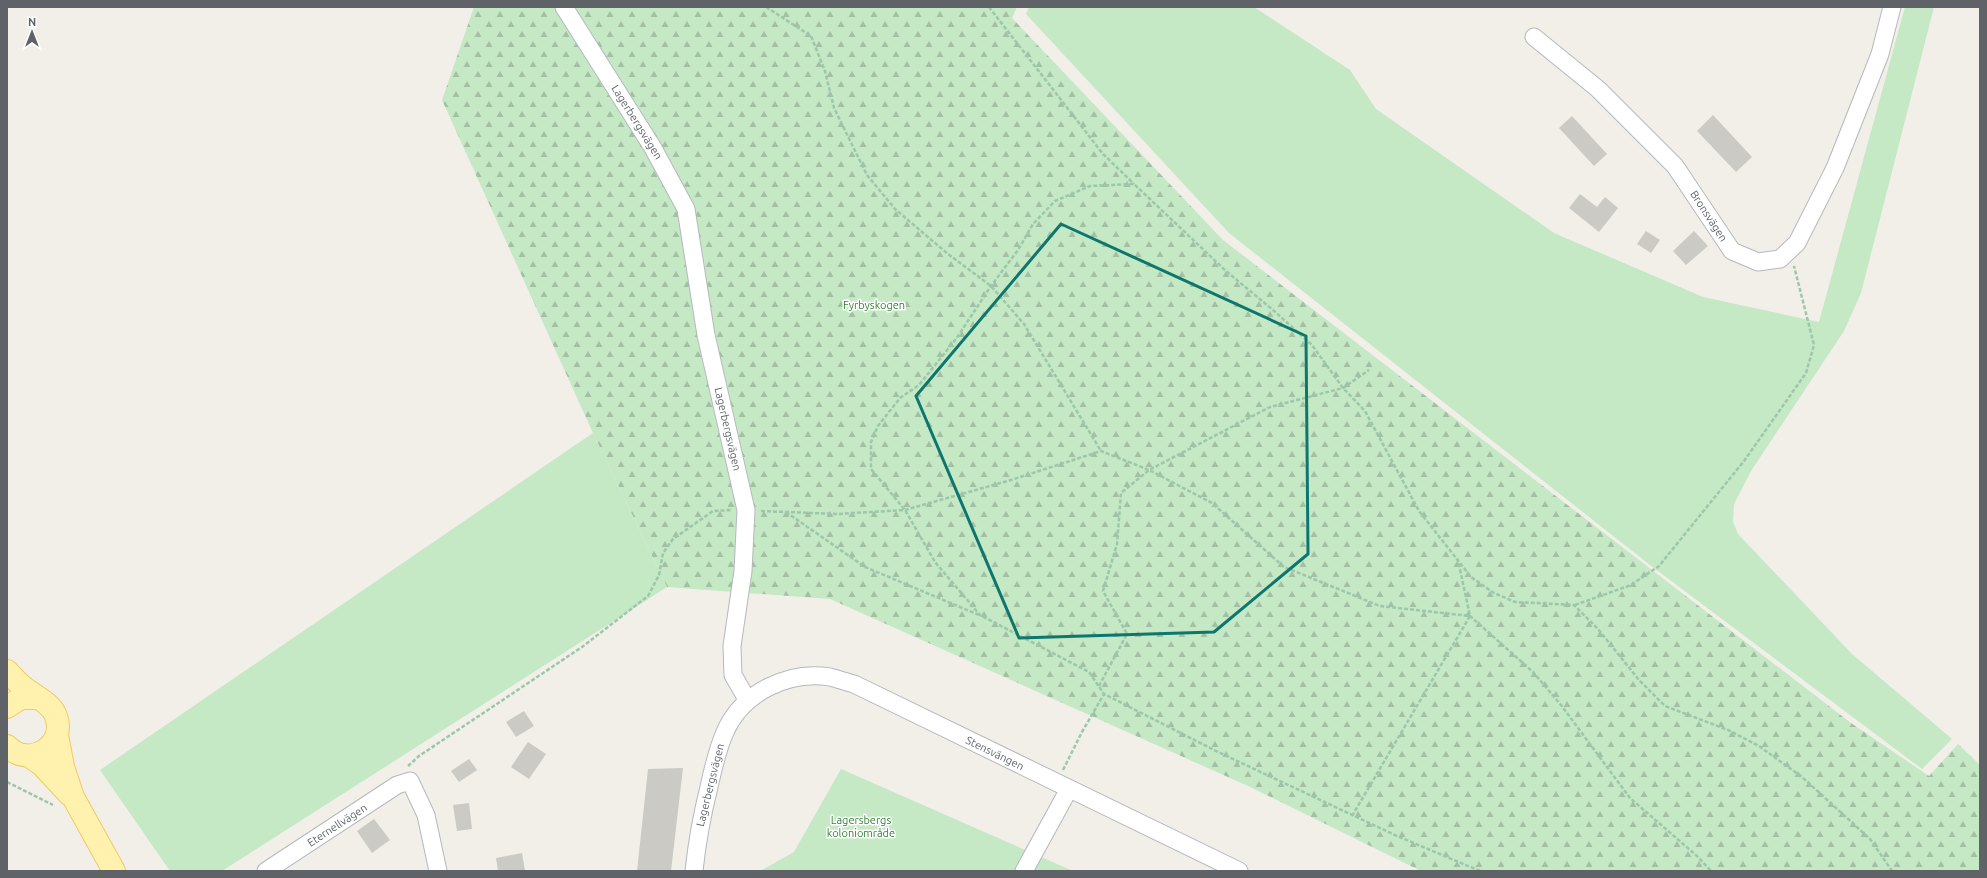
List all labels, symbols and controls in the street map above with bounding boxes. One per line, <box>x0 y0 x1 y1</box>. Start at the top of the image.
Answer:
north arrow <box>12 12 52 52</box>
text: N <box>28 16 36 28</box>
street label: Lagerbergsvägen <box>609 83 665 161</box>
street label: Bronsvägen <box>1688 188 1730 244</box>
park label: Fyrbyskogen <box>843 299 905 311</box>
street label: Lagerbergsvägen <box>713 386 743 472</box>
street label: Stensvängen <box>964 734 1026 772</box>
street label: Lagerbergsvägen <box>694 742 726 828</box>
street label: Eternellvägen <box>305 801 369 849</box>
park label: Lagersbergs koloniområde <box>827 814 895 839</box>

